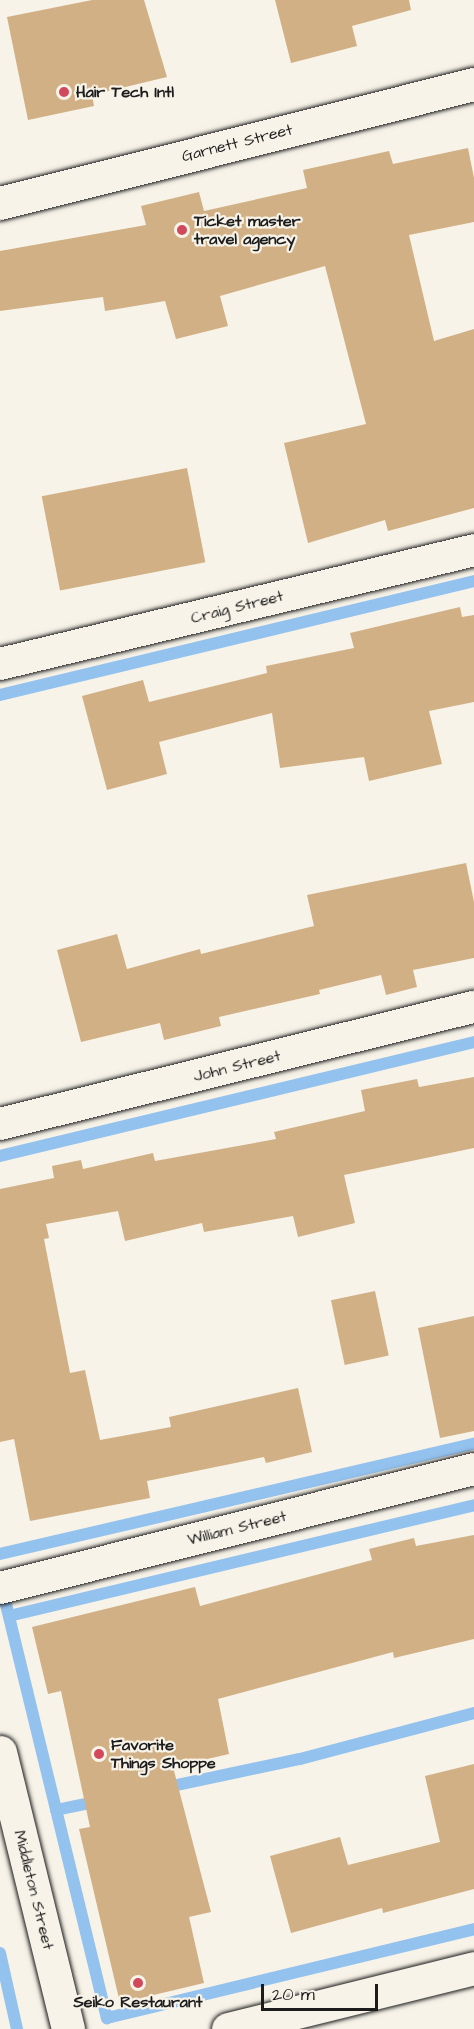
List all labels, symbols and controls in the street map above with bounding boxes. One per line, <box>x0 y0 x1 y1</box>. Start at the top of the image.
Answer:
place label: Hair Tech Intl <box>76 82 174 102</box>
marker: Hair Tech Intl <box>57 85 71 99</box>
street label: Garnett Street <box>180 120 294 166</box>
place label: Ticket master travel agency <box>194 211 300 249</box>
marker: Ticket master travel agency <box>175 223 189 237</box>
street label: Craig Street <box>189 586 285 628</box>
street label: John Street <box>191 1046 283 1086</box>
street label: William Street <box>186 1506 288 1550</box>
place label: Favorite Things Shoppe <box>111 1735 216 1773</box>
marker: Favorite Things Shoppe <box>92 1747 106 1761</box>
street label: Middleton Street <box>10 1828 58 1952</box>
scale bar <box>264 1972 381 2010</box>
marker: Seiko Restaurant <box>131 1976 145 1990</box>
text: 20 m <box>272 1982 315 2007</box>
place label: Seiko Restaurant <box>74 1992 202 2012</box>

